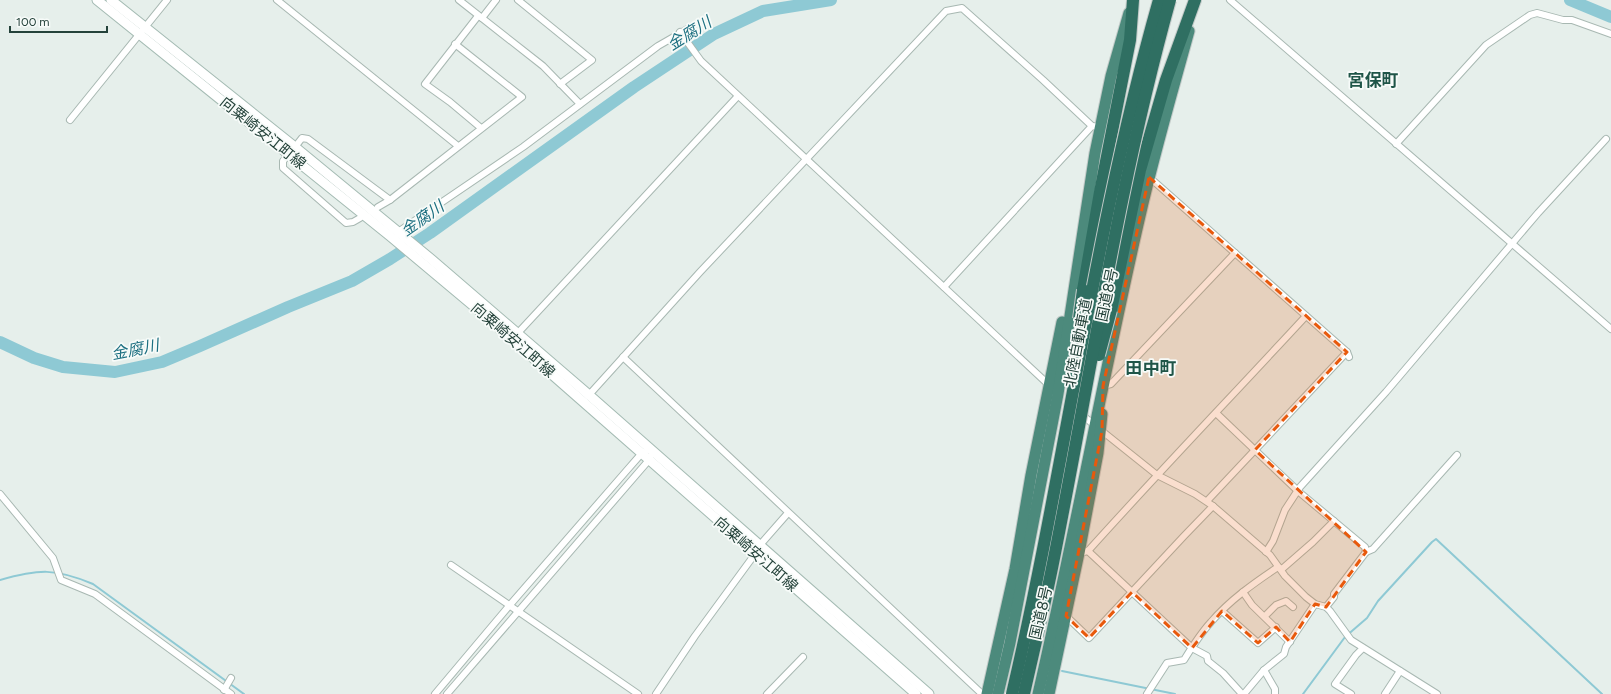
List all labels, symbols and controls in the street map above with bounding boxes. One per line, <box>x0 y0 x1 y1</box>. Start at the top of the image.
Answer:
scale bar <box>10 8 107 34</box>
water label: 金腐川 <box>664 12 716 54</box>
text: 100 m <box>16 15 50 29</box>
district label: 宮保町 <box>1348 70 1399 90</box>
street label: 向粟崎安江町線 <box>217 93 309 173</box>
water label: 金腐川 <box>397 196 449 240</box>
street label: 国道8号 <box>1093 267 1121 323</box>
street label: 北陸自動車道 <box>1061 297 1095 389</box>
street label: 向粟崎安江町線 <box>467 299 559 381</box>
water label: 金腐川 <box>110 335 162 363</box>
district label: 田中町 <box>1126 358 1177 378</box>
street label: 向粟崎安江町線 <box>710 513 802 595</box>
street label: 国道8号 <box>1026 585 1056 641</box>

